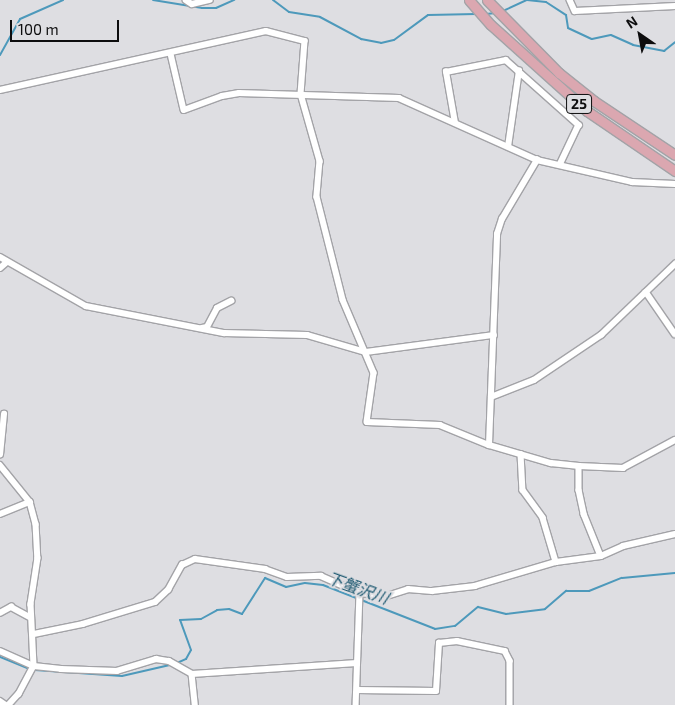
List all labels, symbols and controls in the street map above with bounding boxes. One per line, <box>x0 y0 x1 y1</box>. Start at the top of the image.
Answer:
scale bar <box>12 10 121 42</box>
north arrow <box>615 10 665 60</box>
text: N <box>623 12 640 32</box>
text: 100 m <box>18 20 59 38</box>
road number: 25 <box>565 92 593 116</box>
water label: 下蟹沢川 <box>325 568 391 608</box>

